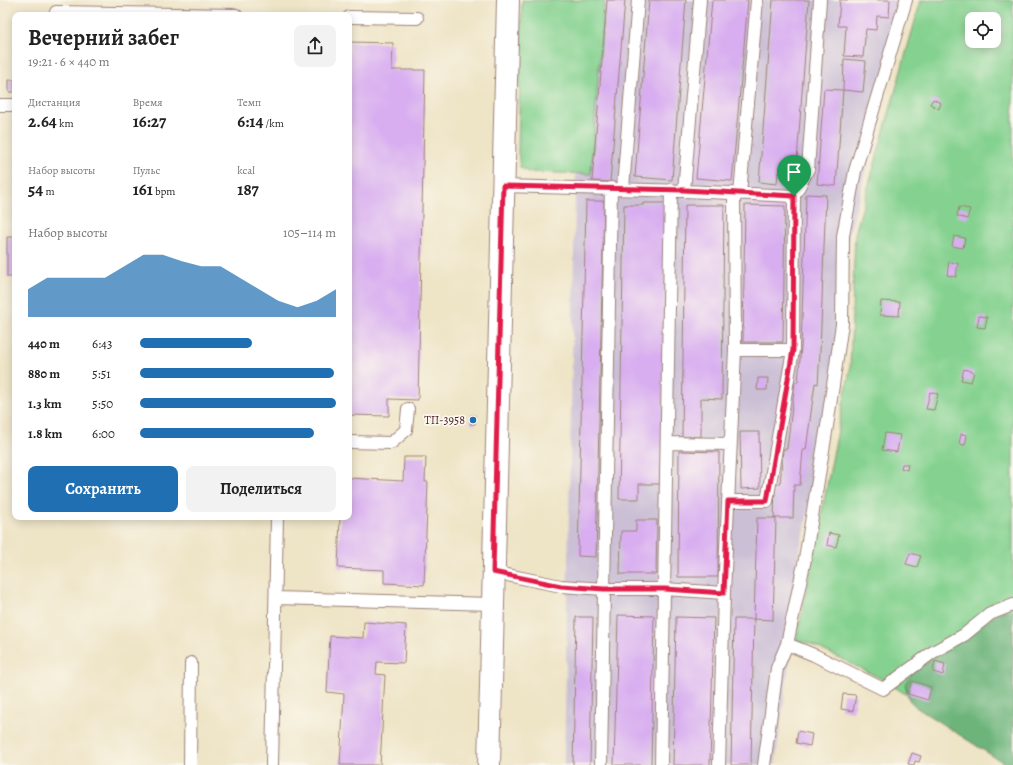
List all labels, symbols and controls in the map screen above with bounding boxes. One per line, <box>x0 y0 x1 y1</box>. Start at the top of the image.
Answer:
map controls <box>965 12 1001 48</box>
button: locate <box>965 12 1001 48</box>
text: Вечерний забег <box>28 23 179 53</box>
button: share <box>294 25 336 67</box>
text: 19:21 · 6 × 440 m <box>28 53 110 70</box>
text: Дистанция <box>28 95 80 110</box>
text: Время <box>133 95 163 110</box>
text: Темп <box>237 95 261 110</box>
text: 2.64 <box>28 110 57 133</box>
text: 16:27 <box>133 110 166 133</box>
text: 6:14 <box>237 110 263 133</box>
text: km <box>57 116 74 131</box>
text: /km <box>263 116 284 131</box>
pin <box>777 155 811 196</box>
icon: arrive <box>783 161 805 183</box>
text: Набор высоты <box>28 163 95 178</box>
text: Пульс <box>133 163 160 178</box>
text: kcal <box>237 163 255 178</box>
text: 54 <box>28 178 43 201</box>
text: 161 <box>133 178 153 201</box>
text: 187 <box>237 178 259 201</box>
text: m <box>43 184 55 199</box>
text: bpm <box>153 184 176 199</box>
text: Набор высоты <box>28 224 108 241</box>
text: 105–114 m <box>283 224 336 241</box>
text: 440 m <box>28 335 60 352</box>
text: 6:43 <box>92 335 112 352</box>
text: 880 m <box>28 365 60 382</box>
text: 5:51 <box>92 365 111 382</box>
text: 1.3 km <box>28 395 62 412</box>
text: 5:50 <box>92 395 113 412</box>
place label: ТП-3958 <box>424 412 465 428</box>
marker: ТП-3958 <box>468 415 478 425</box>
text: 1.8 km <box>28 425 62 442</box>
text: 6:00 <box>92 425 115 442</box>
button: Сохранить <box>28 466 178 512</box>
button: Поделиться <box>186 466 336 512</box>

